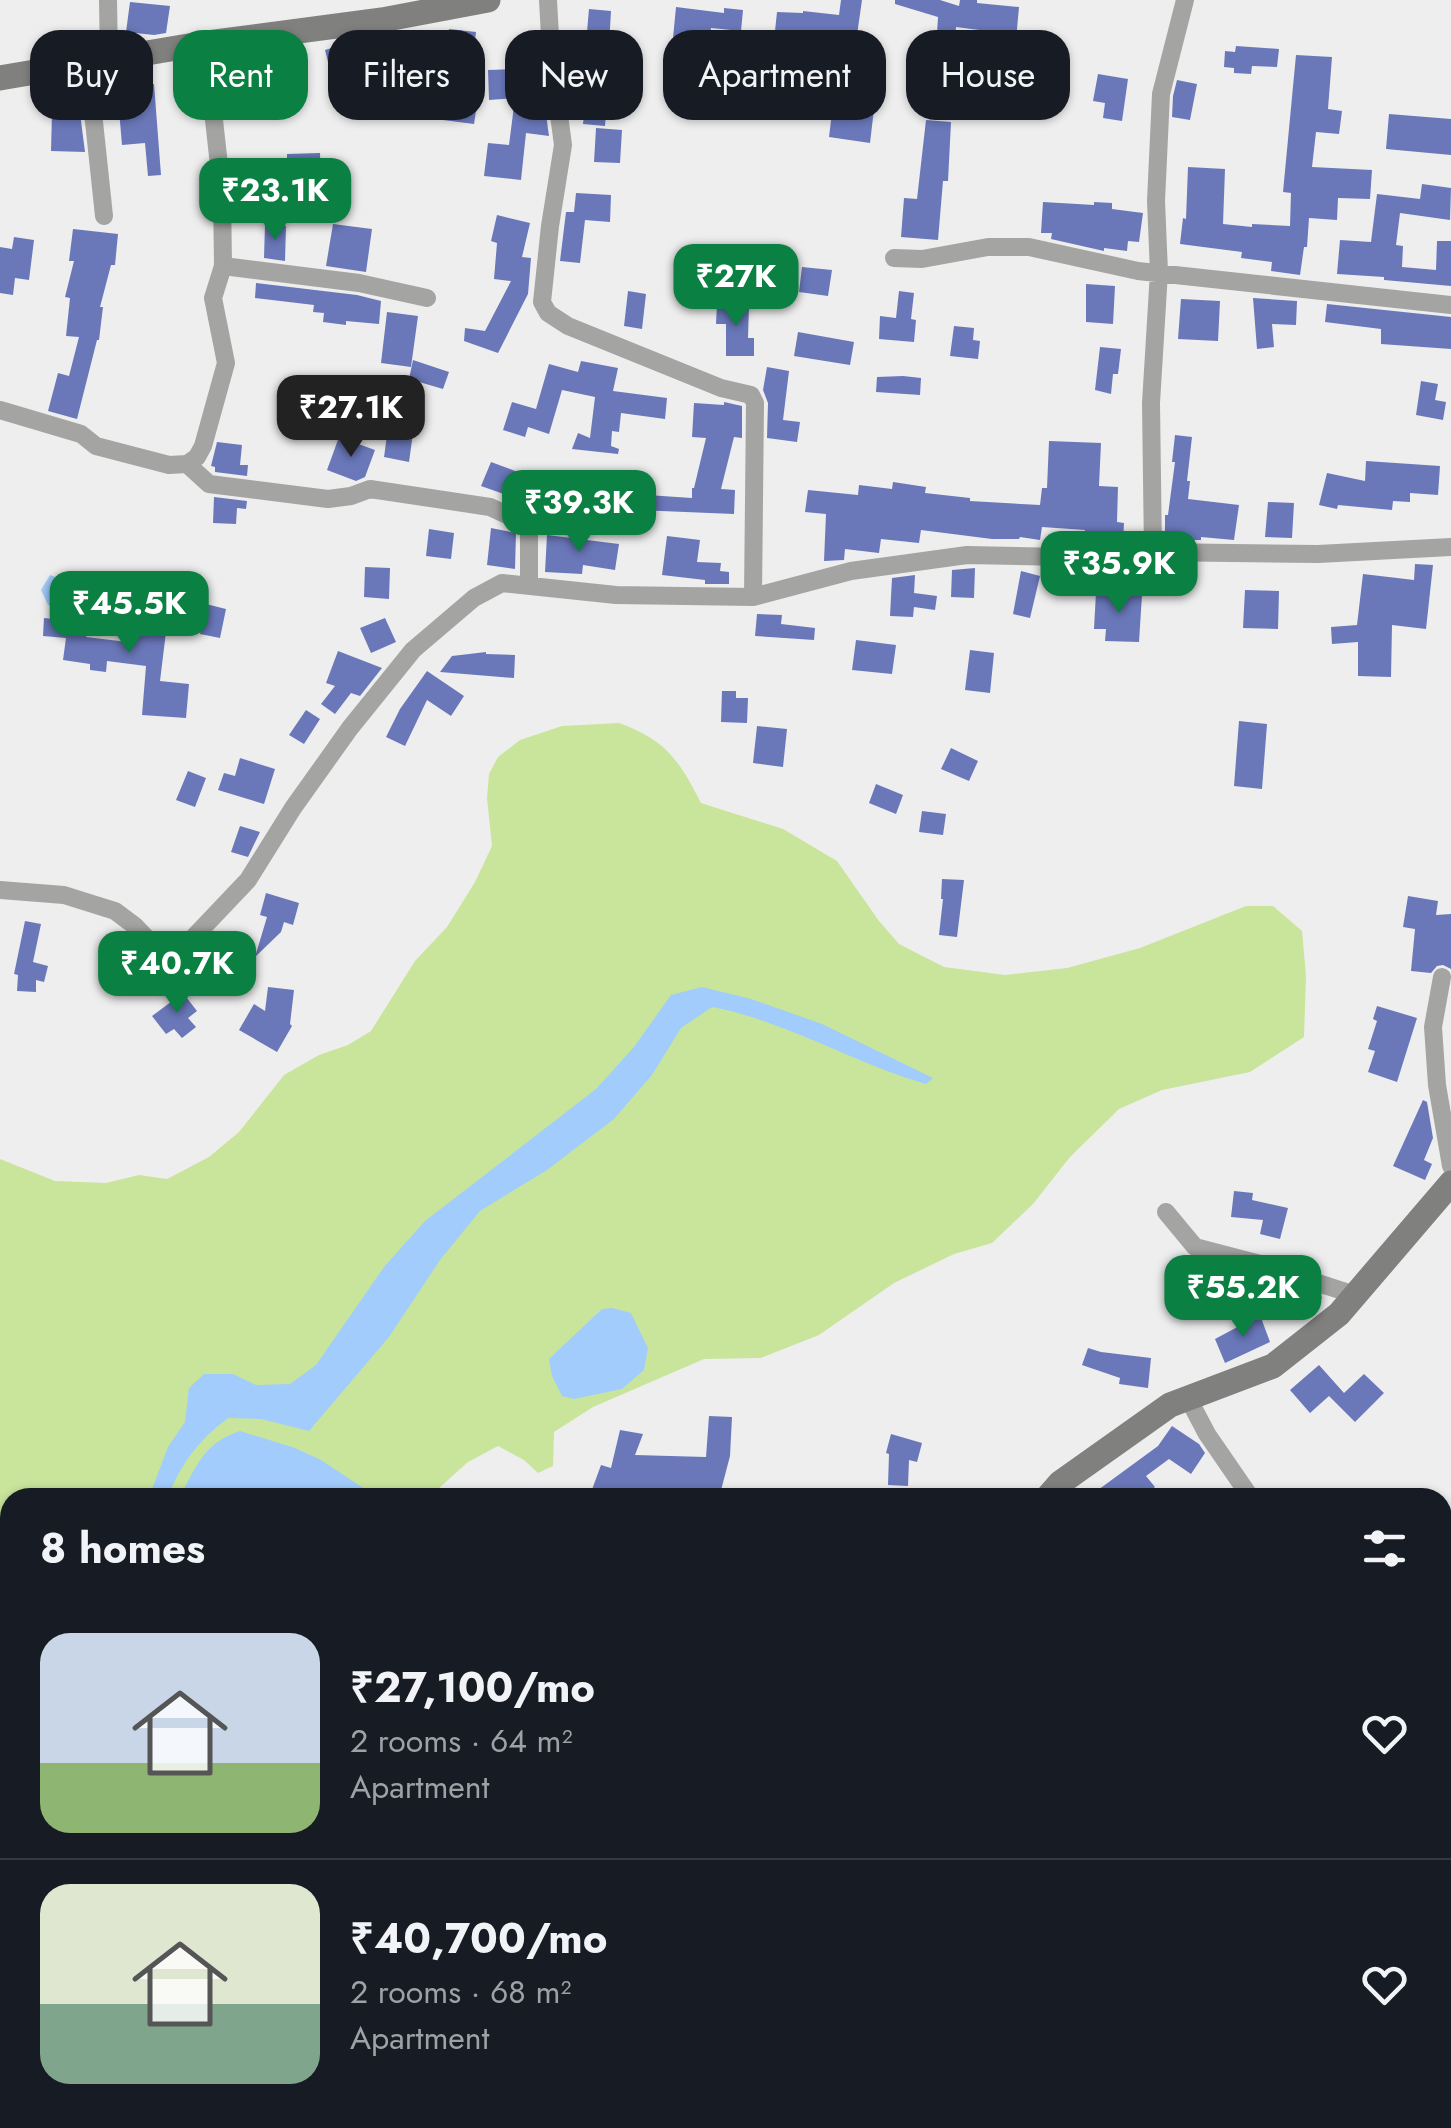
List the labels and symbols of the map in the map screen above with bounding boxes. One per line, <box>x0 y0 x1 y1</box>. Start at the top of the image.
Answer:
pin: ₹23.1K <box>194 158 356 243</box>
pin: ₹27K <box>677 244 795 329</box>
pin: ₹27.1K <box>270 375 432 460</box>
pin: ₹39.3K <box>498 470 660 555</box>
pin: ₹35.9K <box>1038 531 1200 616</box>
pin: ₹45.5K <box>48 571 210 656</box>
pin: ₹40.7K <box>96 931 258 1016</box>
pin: ₹55.2K <box>1162 1255 1324 1340</box>

